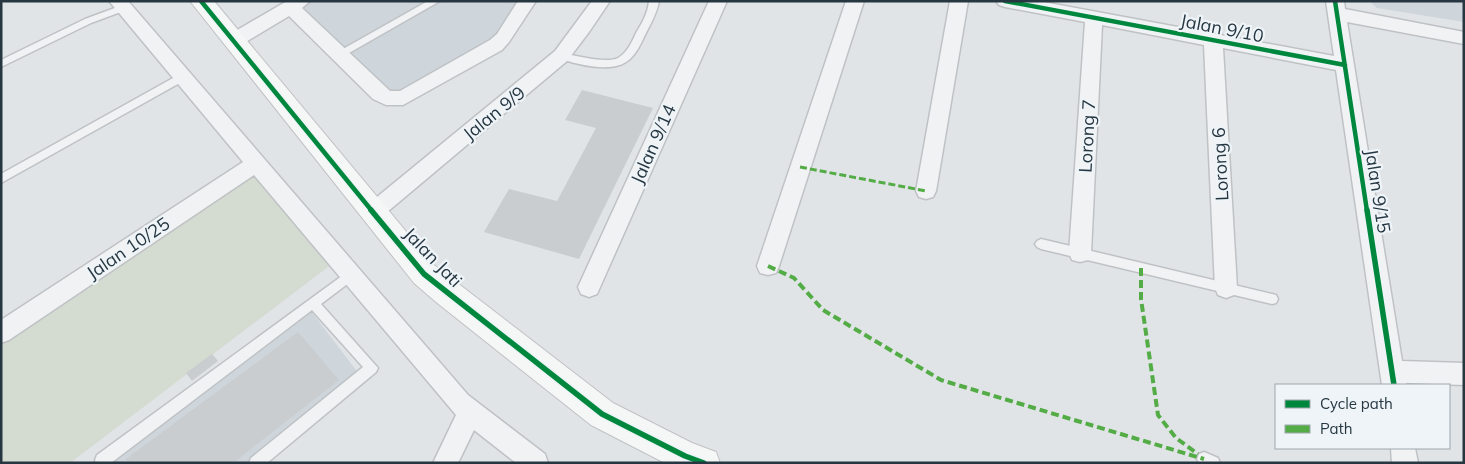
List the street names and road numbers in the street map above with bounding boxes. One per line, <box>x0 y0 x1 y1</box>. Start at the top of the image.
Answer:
street label: Jalan 9/10 <box>1178 9 1266 47</box>
street label: Jalan 9/9 <box>458 81 530 145</box>
street label: Lorong 7 <box>1074 99 1100 173</box>
street label: Jalan 9/14 <box>625 101 681 187</box>
street label: Lorong 6 <box>1207 127 1233 201</box>
street label: Jalan 9/15 <box>1360 147 1396 235</box>
street label: Jalan 10/25 <box>82 212 174 284</box>
street label: Jalan Jati <box>399 222 467 292</box>

